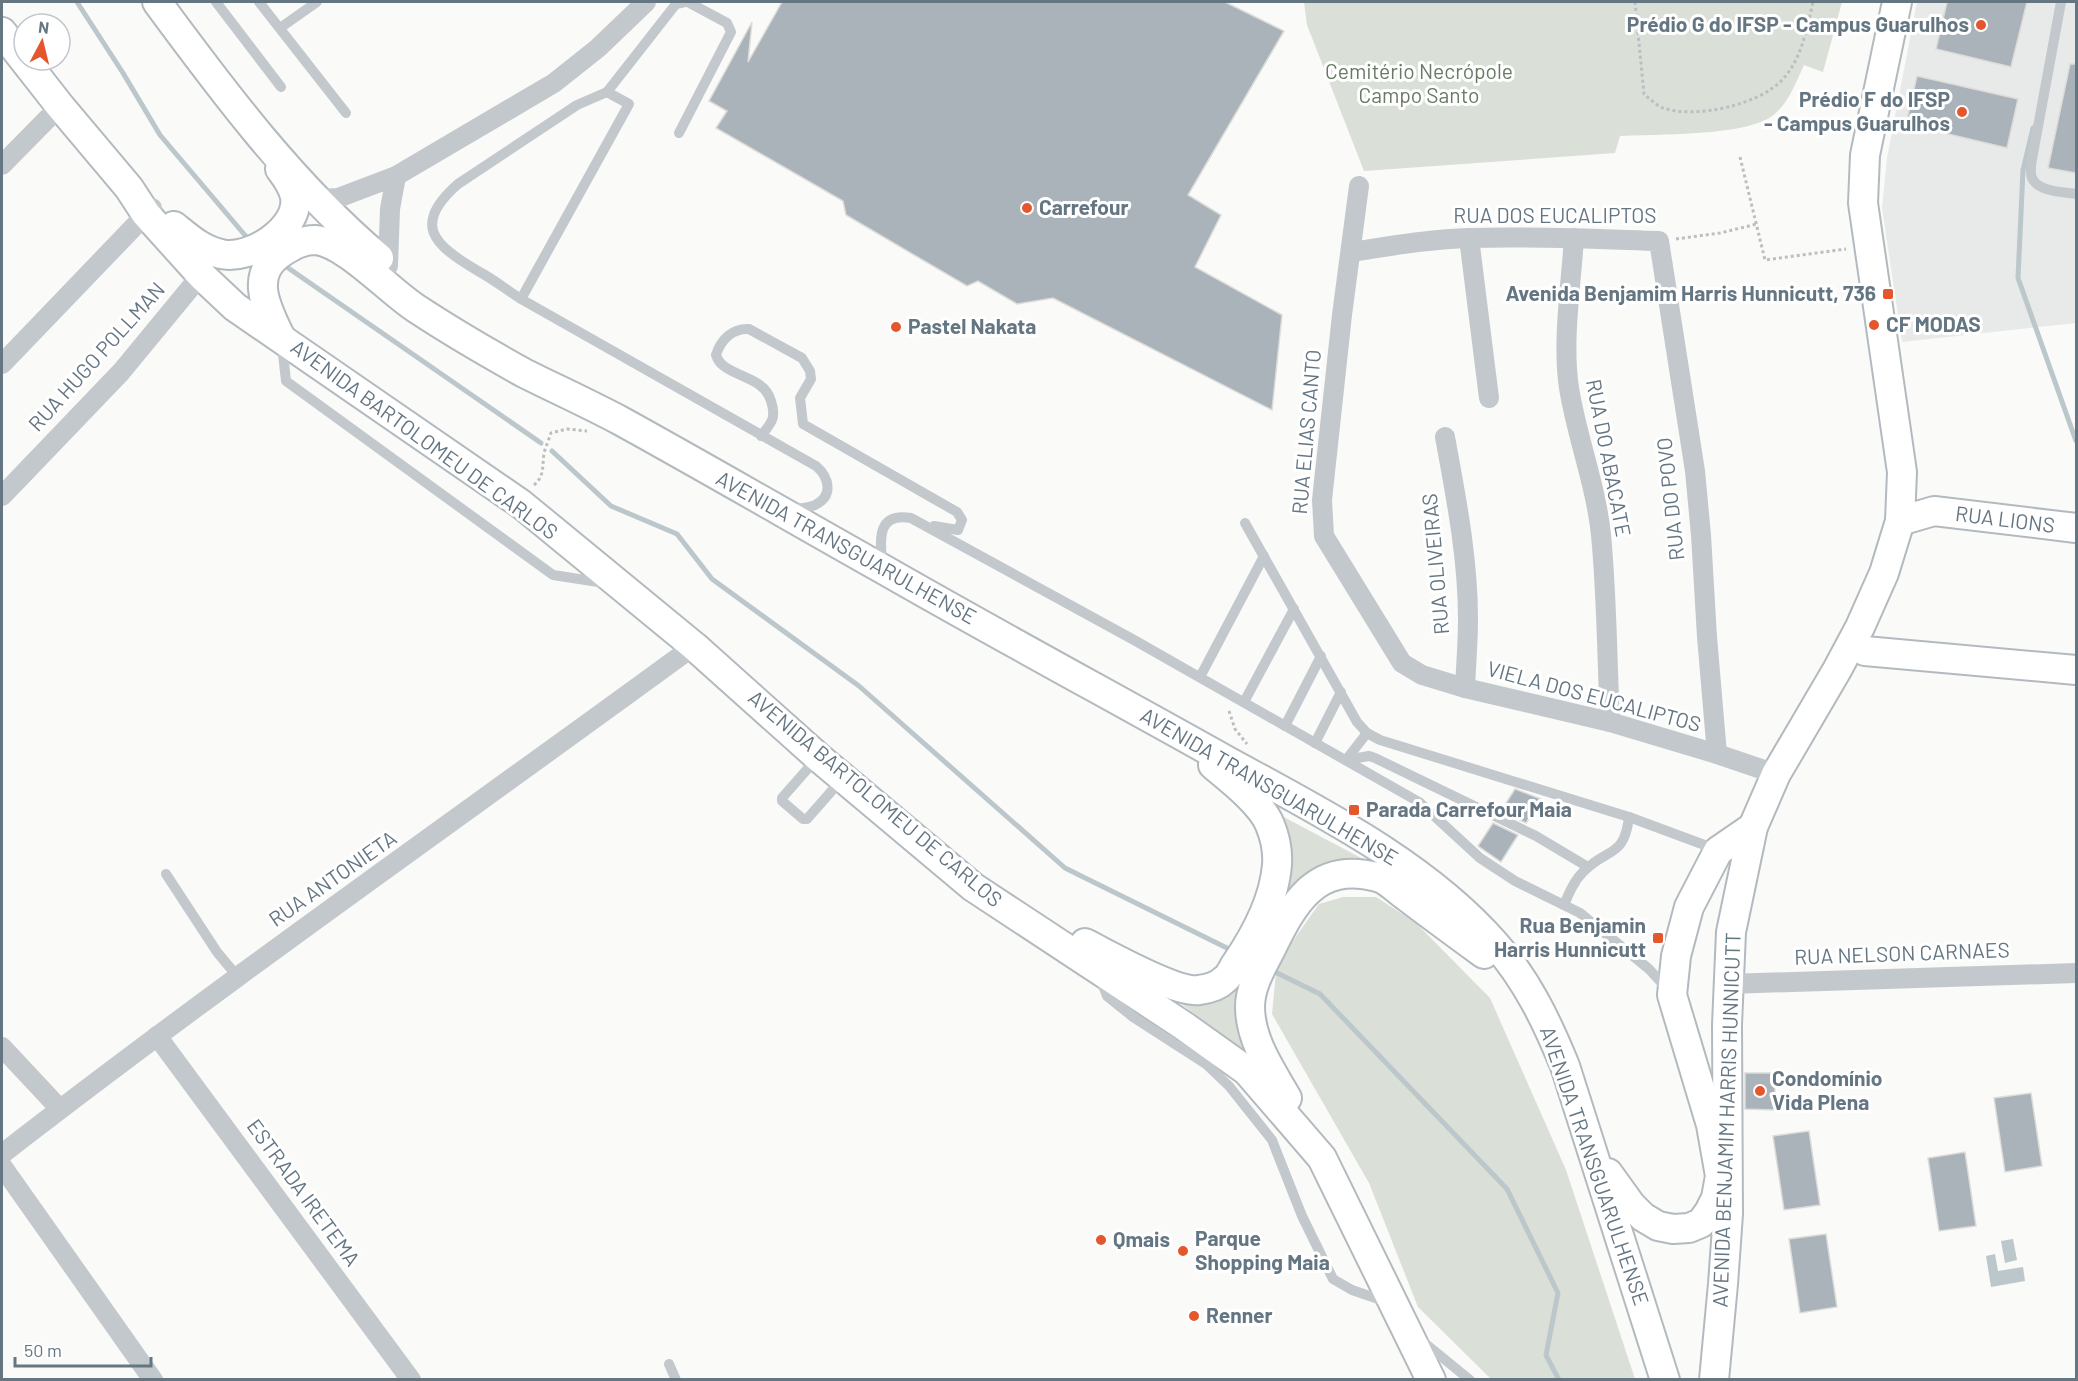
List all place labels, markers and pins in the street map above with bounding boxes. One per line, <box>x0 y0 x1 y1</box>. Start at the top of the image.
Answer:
place label: Prédio G do IFSP - Campus Guarulhos <box>1627 11 1969 36</box>
marker: Prédio G do IFSP - Campus Guarulhos <box>1974 18 1988 32</box>
place label: Prédio F do IFSP - Campus Guarulhos <box>1764 86 1950 135</box>
marker: Prédio F do IFSP - Campus Guarulhos <box>1955 105 1969 119</box>
place label: Carrefour <box>1039 194 1128 219</box>
marker: Carrefour <box>1020 201 1034 215</box>
place label: Avenida Benjamim Harris Hunnicutt, 736 <box>1505 280 1876 305</box>
marker: Avenida Benjamim Harris Hunnicutt, 736 <box>1881 287 1895 301</box>
place label: CF MODAS <box>1886 311 1981 336</box>
place label: Pastel Nakata <box>908 313 1036 338</box>
marker: CF MODAS <box>1867 318 1881 332</box>
marker: Pastel Nakata <box>889 320 903 334</box>
place label: Parada Carrefour Maia <box>1366 796 1572 821</box>
marker: Parada Carrefour Maia <box>1347 803 1361 817</box>
place label: Rua Benjamin Harris Hunnicutt <box>1494 912 1646 961</box>
marker: Rua Benjamin Harris Hunnicutt <box>1651 931 1665 945</box>
place label: Condomínio Vida Plena <box>1772 1065 1883 1114</box>
marker: Condomínio Vida Plena <box>1753 1084 1767 1098</box>
place label: Parque Shopping Maia <box>1195 1225 1330 1274</box>
place label: Qmais <box>1113 1226 1170 1251</box>
marker: Qmais <box>1094 1233 1108 1247</box>
marker: Parque Shopping Maia <box>1176 1244 1190 1258</box>
place label: Renner <box>1206 1302 1273 1327</box>
marker: Renner <box>1187 1309 1201 1323</box>

